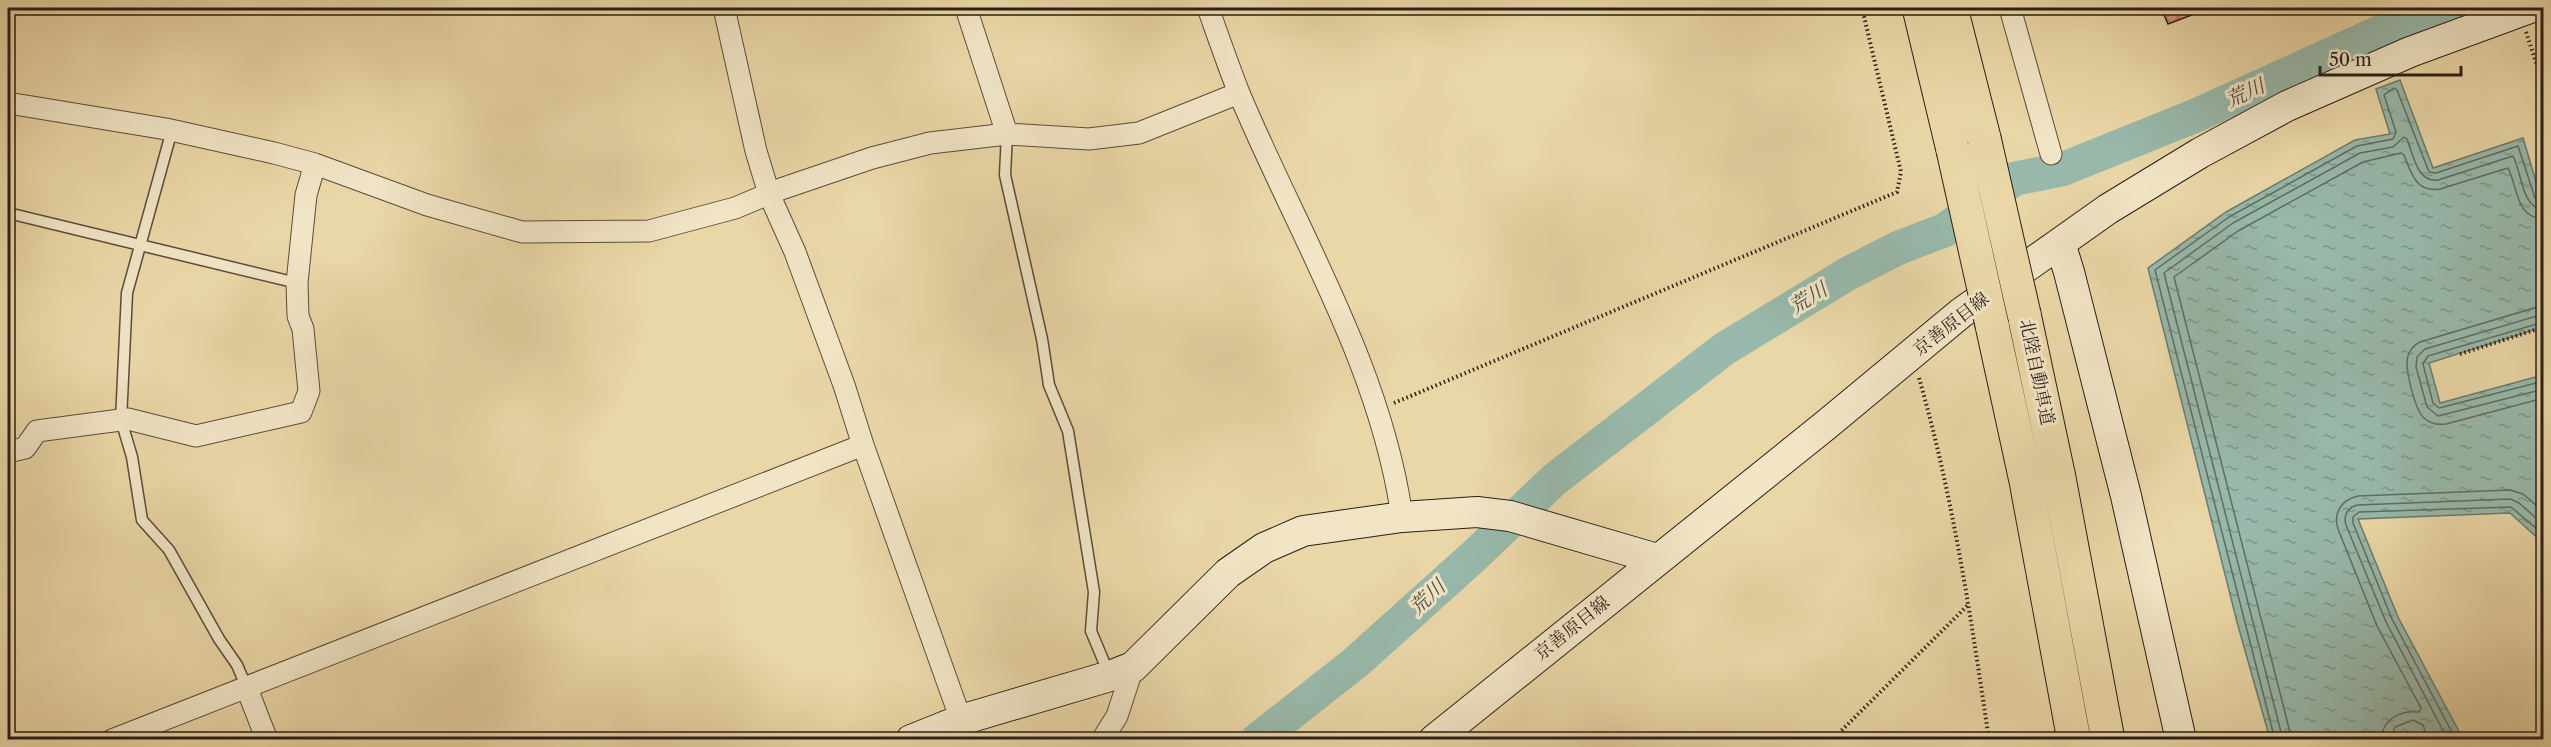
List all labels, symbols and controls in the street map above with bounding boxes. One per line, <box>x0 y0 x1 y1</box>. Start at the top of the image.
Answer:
scale bar <box>2320 39 2461 77</box>
text: 50 m <box>2329 49 2372 71</box>
water label: 荒川 <box>2222 73 2270 112</box>
water label: 荒川 <box>1785 276 1833 319</box>
street label: 京善原目線 <box>1909 288 1993 360</box>
street label: 北陸自動車道 <box>2015 317 2059 427</box>
water label: 荒川 <box>1404 573 1451 619</box>
street label: 京善原目線 <box>1530 591 1614 665</box>

